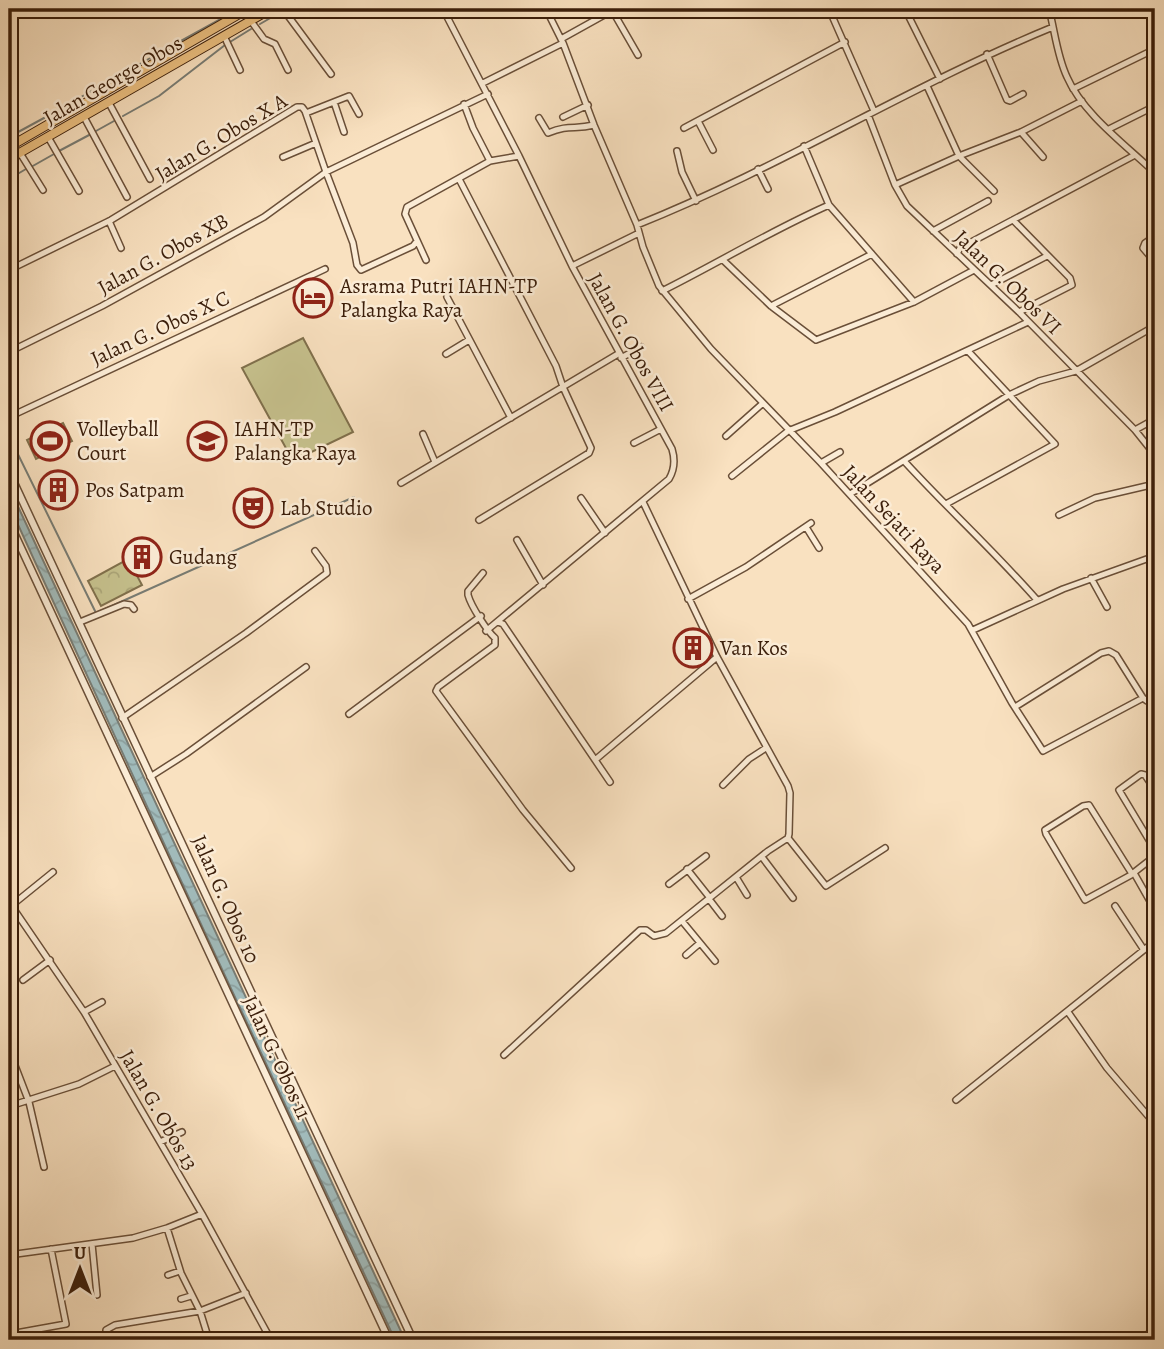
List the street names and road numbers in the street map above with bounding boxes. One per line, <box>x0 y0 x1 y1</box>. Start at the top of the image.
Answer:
street label: Jalan George Obos <box>38 29 188 131</box>
street label: Jalan G. Obos X A <box>150 86 293 187</box>
street label: Jalan G. Obos XB <box>93 207 233 301</box>
street label: Jalan G. Obos VI <box>948 224 1068 340</box>
street label: Jalan G. Obos VIII <box>581 268 681 416</box>
street label: Jalan G. Obos X C <box>86 284 234 372</box>
street label: Jalan Sejati Raya <box>836 458 952 580</box>
street label: Jalan G. Obos 10 <box>185 831 267 967</box>
street label: Jalan G. Obos 11 <box>236 991 318 1123</box>
street label: Jalan G. Obos 13 <box>113 1045 205 1175</box>

